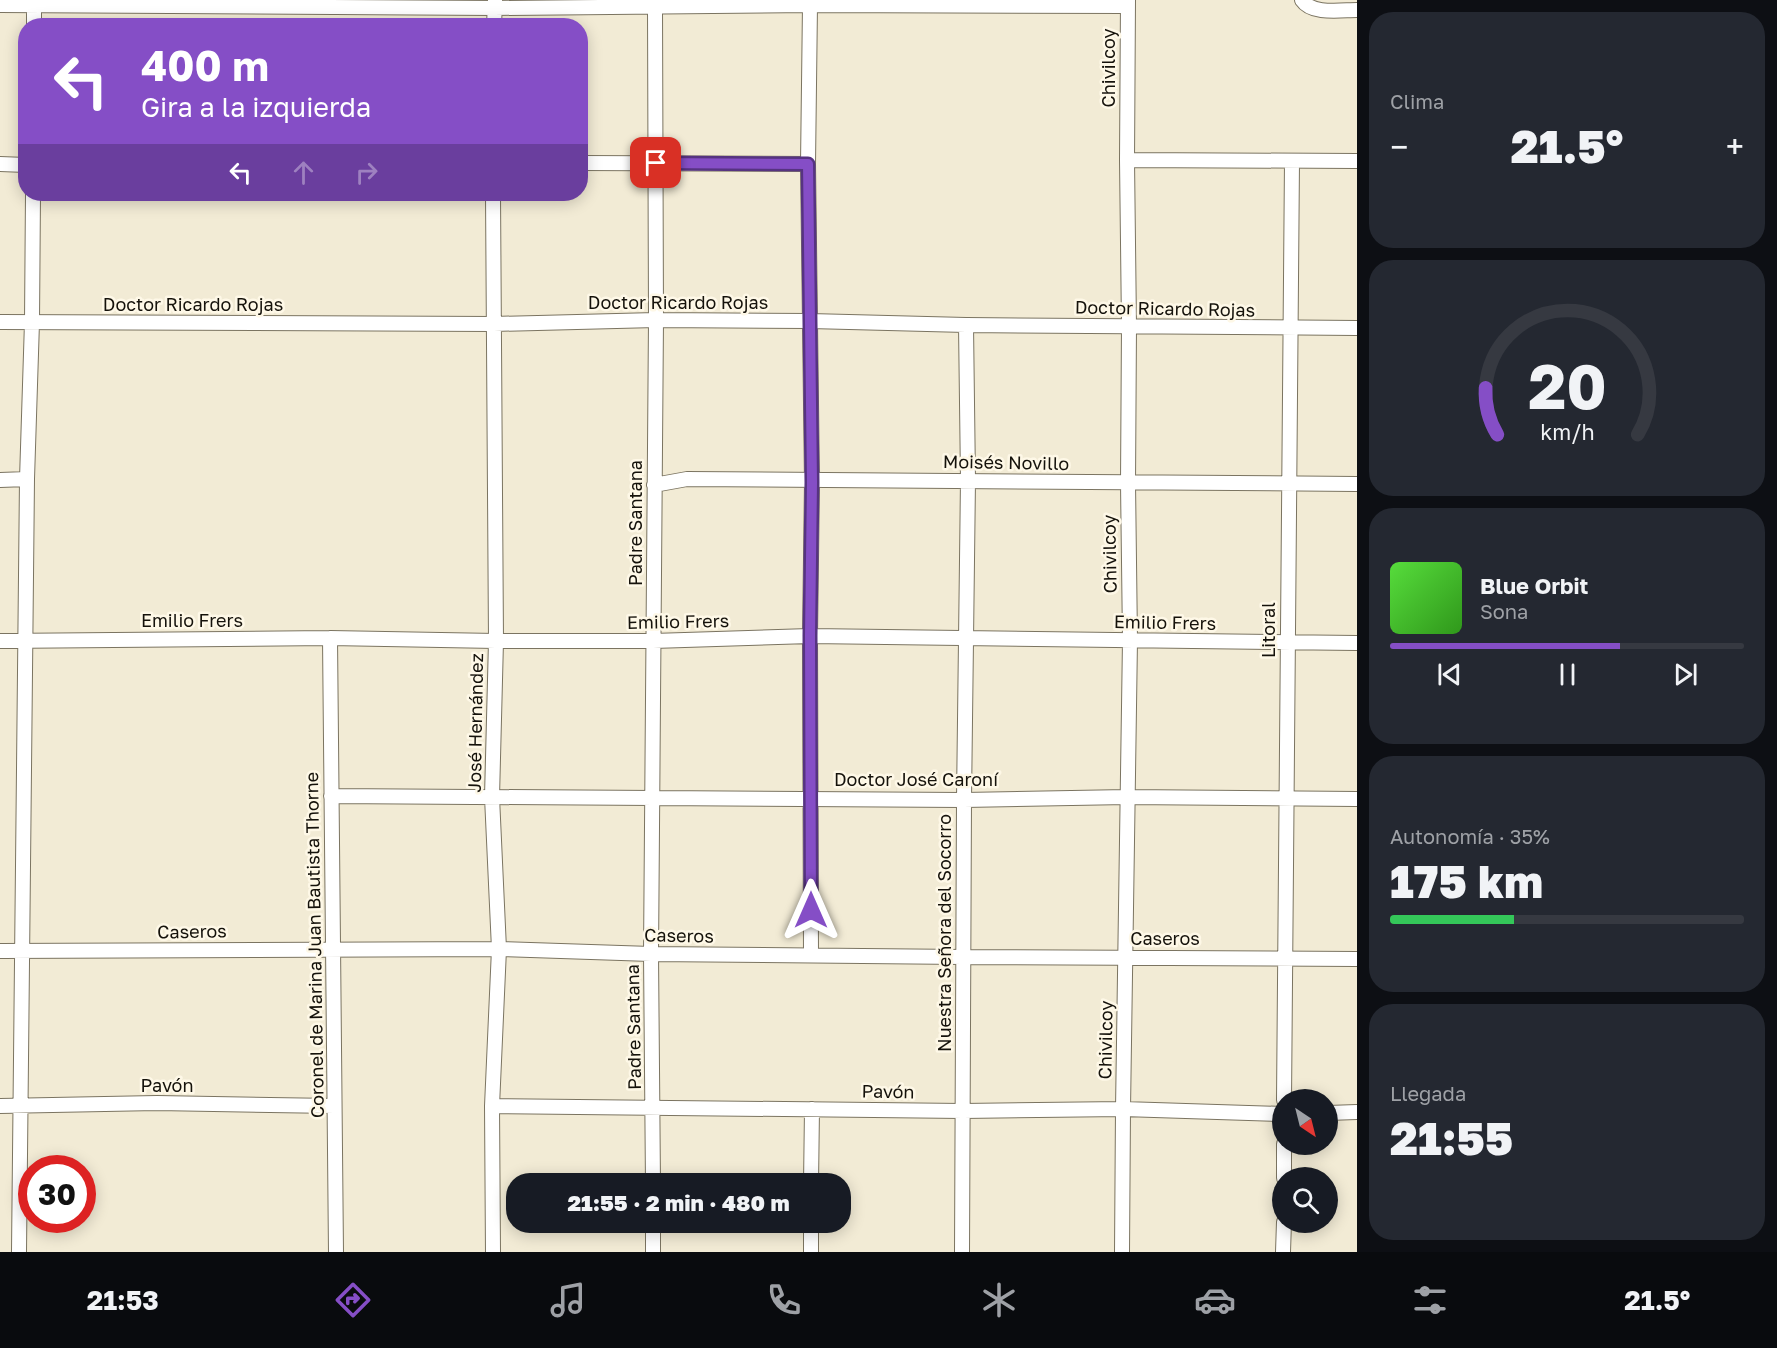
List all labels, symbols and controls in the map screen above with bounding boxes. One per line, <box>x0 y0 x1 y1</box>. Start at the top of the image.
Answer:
street label: Chivilcoy <box>1097 29 1119 107</box>
text: 400 m <box>141 40 269 90</box>
icon: left <box>42 42 120 120</box>
text: Clima <box>1390 89 1444 113</box>
text: Gira a la izquierda <box>141 91 371 123</box>
text: 21.5° <box>1511 119 1623 173</box>
text: − <box>1390 127 1408 166</box>
text: + <box>1726 127 1744 166</box>
pin <box>630 137 681 188</box>
icon: arrive <box>639 146 672 179</box>
icon: left <box>224 156 257 189</box>
icon: ahead <box>287 156 320 189</box>
icon: right <box>350 156 383 189</box>
street label: Doctor Ricardo Rojas <box>588 291 768 313</box>
street label: Doctor Ricardo Rojas <box>103 293 283 315</box>
street label: Doctor Ricardo Rojas <box>1075 295 1255 321</box>
text: 20 <box>1528 348 1606 423</box>
text: km/h <box>1540 419 1594 445</box>
street label: Moisés Novillo <box>943 450 1069 474</box>
street label: Padre Santana <box>624 460 646 586</box>
street label: Chivilcoy <box>1097 514 1121 594</box>
text: Blue Orbit <box>1480 572 1588 599</box>
text: Sona <box>1480 599 1528 623</box>
street label: Litoral <box>1257 602 1279 658</box>
street label: Emilio Frers <box>141 609 243 631</box>
street label: Emilio Frers <box>627 609 729 633</box>
street label: Emilio Frers <box>1114 610 1216 634</box>
street label: José Hernández <box>463 653 487 793</box>
icon: previous <box>1433 658 1466 691</box>
icon: pause <box>1551 658 1584 691</box>
icon: next <box>1669 658 1702 691</box>
street label: Doctor José Caroní <box>834 768 999 790</box>
street label: Coronel de Marina Juan Bautista Thorne <box>300 772 328 1118</box>
street label: Nuestra Señora del Socorro <box>933 814 955 1052</box>
text: Autonomía · 35% <box>1390 824 1550 848</box>
text: 175 km <box>1390 854 1543 908</box>
position arrow <box>779 878 843 942</box>
street label: Caseros <box>157 919 227 943</box>
street label: Caseros <box>644 923 714 947</box>
street label: Caseros <box>1130 927 1200 949</box>
street label: Padre Santana <box>621 964 645 1090</box>
street label: Chivilcoy <box>1093 1000 1117 1080</box>
street label: Pavón <box>140 1074 194 1096</box>
street label: Pavón <box>861 1080 915 1102</box>
text: Llegada <box>1390 1081 1466 1105</box>
north arrow <box>1272 1089 1338 1155</box>
map controls <box>1272 1089 1338 1233</box>
text: 21:55 <box>1390 1111 1513 1165</box>
speed limit sign: 30 <box>18 1155 96 1233</box>
button: search <box>1272 1167 1338 1233</box>
text: 21:55 · 2 min · 480 m <box>567 1189 790 1216</box>
icon: directions <box>332 1279 374 1321</box>
icon: music <box>547 1279 589 1321</box>
icon: phone <box>763 1279 805 1321</box>
icon: climate <box>978 1279 1020 1321</box>
icon: car <box>1194 1279 1236 1321</box>
icon: filters <box>1409 1279 1451 1321</box>
text: 21:53 <box>87 1284 159 1316</box>
text: 21.5° <box>1624 1284 1690 1316</box>

